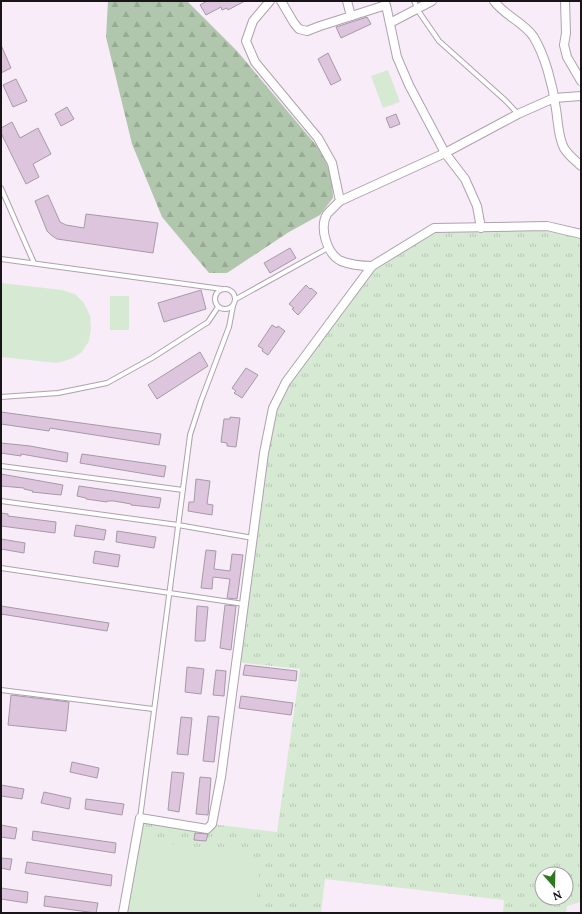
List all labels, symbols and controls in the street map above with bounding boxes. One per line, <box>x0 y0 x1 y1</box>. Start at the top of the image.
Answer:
north arrow <box>534 866 574 906</box>
text: N <box>551 887 564 904</box>

